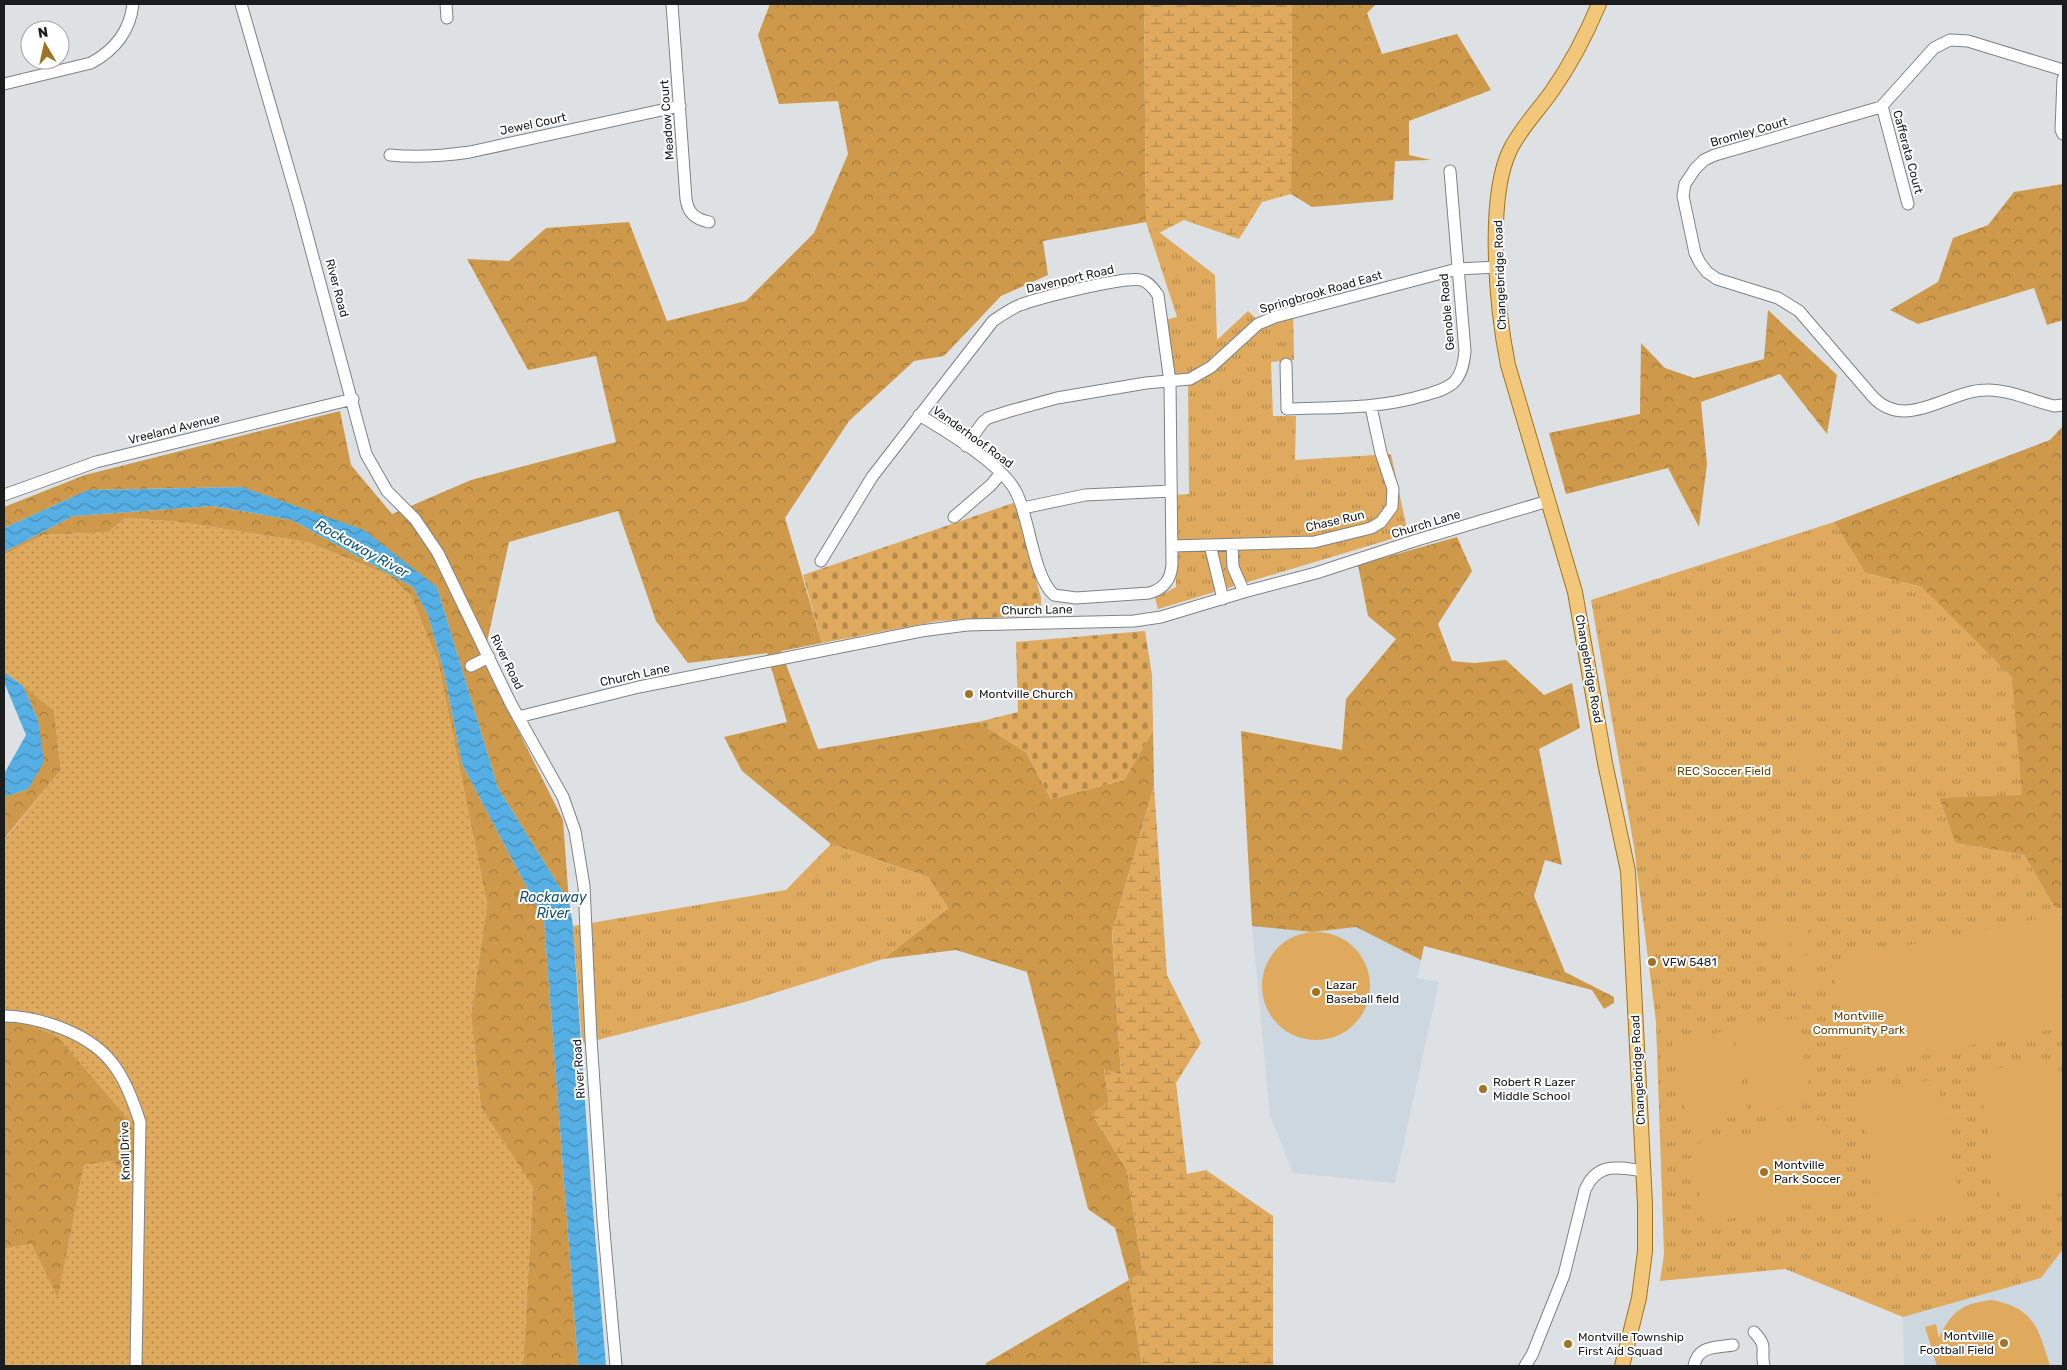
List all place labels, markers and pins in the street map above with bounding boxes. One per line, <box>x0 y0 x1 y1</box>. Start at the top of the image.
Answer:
place label: Montville Church <box>979 687 1073 701</box>
marker: Montville Church <box>963 688 975 700</box>
place label: VFW 5481 <box>1662 955 1717 969</box>
marker: VFW 5481 <box>1646 956 1658 968</box>
place label: Lazar Baseball field <box>1326 978 1399 1006</box>
marker: Lazar Baseball field <box>1310 986 1322 998</box>
place label: Robert R Lazer Middle School <box>1493 1075 1576 1103</box>
marker: Robert R Lazer Middle School <box>1477 1083 1489 1095</box>
place label: Montville Park Soccer <box>1774 1158 1841 1186</box>
marker: Montville Park Soccer <box>1758 1166 1770 1178</box>
place label: Montville Football Field <box>1919 1329 1994 1357</box>
place label: Montville Township First Aid Squad <box>1578 1330 1684 1358</box>
marker: Montville Football Field <box>1998 1337 2010 1349</box>
marker: Montville Township First Aid Squad <box>1562 1338 1574 1350</box>

